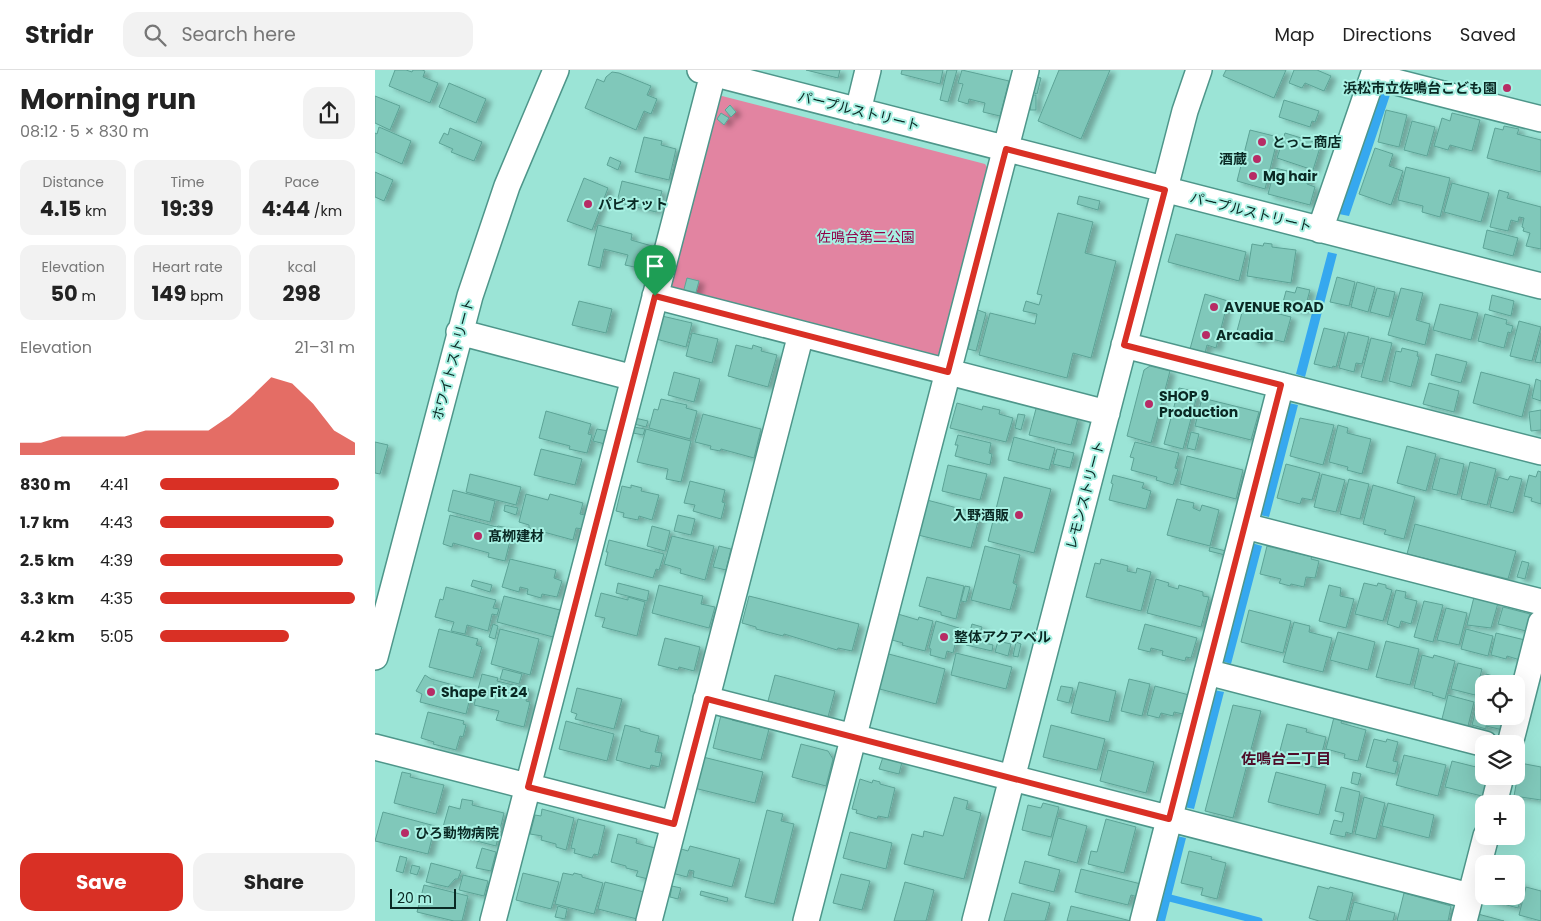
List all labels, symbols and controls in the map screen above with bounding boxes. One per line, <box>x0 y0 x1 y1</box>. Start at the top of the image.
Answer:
search box <box>123 12 473 57</box>
text: Stridr <box>25 18 93 51</box>
icon: search <box>141 21 169 49</box>
text: Search here <box>181 21 296 48</box>
text: Map <box>1275 22 1314 47</box>
text: Directions <box>1342 22 1432 47</box>
text: Saved <box>1460 22 1516 47</box>
place label: 浜松市立佐鳴台こども園 <box>1343 78 1497 98</box>
text: Morning run <box>20 80 196 119</box>
marker: 浜松市立佐鳴台こども園 <box>1501 82 1513 94</box>
street label: パープルストリート <box>796 86 922 136</box>
button: share <box>303 87 355 139</box>
text: 08:12 · 5 × 830 m <box>20 120 149 143</box>
place label: とっこ商店 <box>1272 132 1342 152</box>
marker: とっこ商店 <box>1256 136 1268 148</box>
place label: 酒蔵 <box>1219 149 1247 169</box>
marker: 酒蔵 <box>1251 153 1263 165</box>
place label: Mg hair <box>1263 166 1317 186</box>
marker: Mg hair <box>1247 170 1259 182</box>
text: Distance <box>42 172 104 192</box>
text: Time <box>170 172 205 192</box>
text: Pace <box>284 172 319 192</box>
street label: パープルストリート <box>1188 187 1314 237</box>
text: 4.15 <box>40 194 81 223</box>
text: 19:39 <box>161 194 214 223</box>
text: 4:44 <box>261 194 310 223</box>
place label: パピオット <box>598 194 668 214</box>
marker: パピオット <box>582 198 594 210</box>
text: km <box>81 201 107 221</box>
text: /km <box>310 201 342 221</box>
park label: 佐鳴台第二公園 <box>817 227 915 247</box>
pin <box>634 245 676 296</box>
icon: arrive <box>641 252 669 280</box>
text: Elevation <box>42 257 105 277</box>
text: Heart rate <box>152 257 223 277</box>
text: kcal <box>288 257 316 277</box>
text: 50 <box>50 279 78 308</box>
text: 149 <box>151 279 186 308</box>
text: 298 <box>283 279 321 308</box>
text: m <box>78 286 96 306</box>
text: bpm <box>186 286 224 306</box>
street label: ホワイトストリート <box>427 296 479 422</box>
place label: AVENUE ROAD <box>1224 297 1324 317</box>
marker: AVENUE ROAD <box>1208 301 1220 313</box>
place label: Arcadia <box>1216 325 1273 345</box>
marker: Arcadia <box>1200 329 1212 341</box>
text: Elevation <box>20 336 92 359</box>
text: 21–31 m <box>295 336 355 359</box>
place label: SHOP 9 Production <box>1159 386 1238 422</box>
marker: SHOP 9 Production <box>1143 398 1155 410</box>
street label: レモンストリート <box>1061 438 1109 552</box>
text: 830 m <box>20 473 71 496</box>
text: 4:41 <box>100 473 129 496</box>
place label: 入野酒販 <box>953 505 1009 525</box>
marker: 入野酒販 <box>1013 509 1025 521</box>
text: 1.7 km <box>20 511 69 534</box>
text: 4:43 <box>100 511 133 534</box>
place label: 髙栁建材 <box>488 526 544 546</box>
marker: 髙栁建材 <box>472 530 484 542</box>
text: 2.5 km <box>20 549 74 572</box>
text: 4:39 <box>100 549 133 572</box>
text: 3.3 km <box>20 587 74 610</box>
text: 4:35 <box>100 587 133 610</box>
text: 4.2 km <box>20 625 75 648</box>
text: 5:05 <box>100 625 134 648</box>
place label: 整体アクアベル <box>954 627 1051 647</box>
marker: 整体アクアベル <box>938 631 950 643</box>
map controls <box>1475 675 1525 905</box>
button: locate <box>1475 675 1525 725</box>
place label: Shape Fit 24 <box>441 682 528 702</box>
marker: Shape Fit 24 <box>425 686 437 698</box>
button: layers <box>1475 735 1525 785</box>
district label: 佐鳴台二丁目 <box>1241 748 1331 769</box>
button: + <box>1475 795 1525 845</box>
place label: ひろ動物病院 <box>415 823 499 843</box>
marker: ひろ動物病院 <box>399 827 411 839</box>
button: Save <box>20 853 183 911</box>
button: Share <box>193 853 355 911</box>
button: − <box>1475 855 1525 905</box>
scale bar <box>390 886 456 909</box>
text: 20 m <box>397 888 432 908</box>

